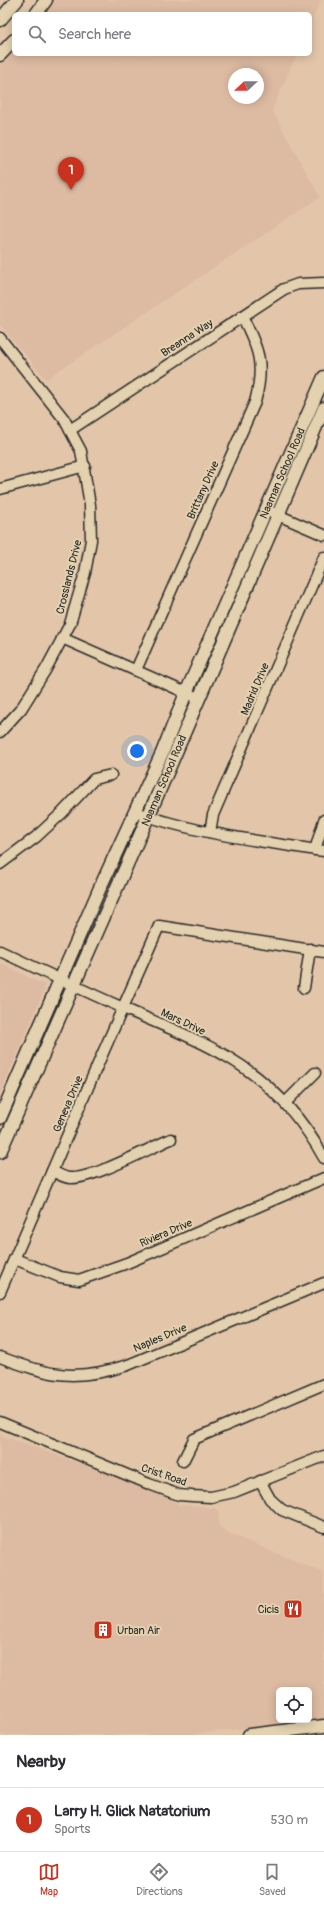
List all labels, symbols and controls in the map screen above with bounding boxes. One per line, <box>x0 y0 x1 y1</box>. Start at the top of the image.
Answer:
search box <box>12 12 312 56</box>
icon: search <box>26 23 48 45</box>
text: Search here <box>58 25 131 44</box>
north arrow <box>228 68 264 104</box>
pin: 1 <box>58 157 84 190</box>
street label: Breanna Way <box>159 316 216 360</box>
street label: Naaman School Road <box>257 426 308 520</box>
street label: Brittany Drive <box>184 458 222 521</box>
street label: Crosslands Drive <box>53 538 85 615</box>
street label: Madrid Drive <box>238 660 272 717</box>
street label: Naaman School Road <box>138 733 189 828</box>
your location <box>127 741 147 761</box>
street label: Mars Drive <box>159 1006 208 1038</box>
street label: Geneva Drive <box>50 1073 86 1134</box>
street label: Riviera Drive <box>138 1216 195 1250</box>
street label: Naples Drive <box>131 1321 189 1355</box>
street label: Crist Road <box>140 1461 188 1489</box>
restaurant icon: Cicis <box>282 1598 304 1620</box>
place label: Cicis <box>258 1603 279 1616</box>
building icon: Urban Air <box>92 1619 114 1641</box>
place label: Urban Air <box>117 1624 160 1637</box>
map controls <box>276 1687 312 1723</box>
button: locate <box>276 1687 312 1723</box>
text: Nearby <box>16 1751 65 1772</box>
text: Larry H. Glick Natatorium <box>54 1802 210 1821</box>
text: 1 <box>26 1812 32 1828</box>
text: 530 m <box>270 1812 308 1828</box>
text: Sports <box>54 1821 90 1837</box>
tab: Map <box>38 1861 60 1898</box>
tab: Directions <box>136 1861 183 1898</box>
tab: Saved <box>259 1861 286 1898</box>

